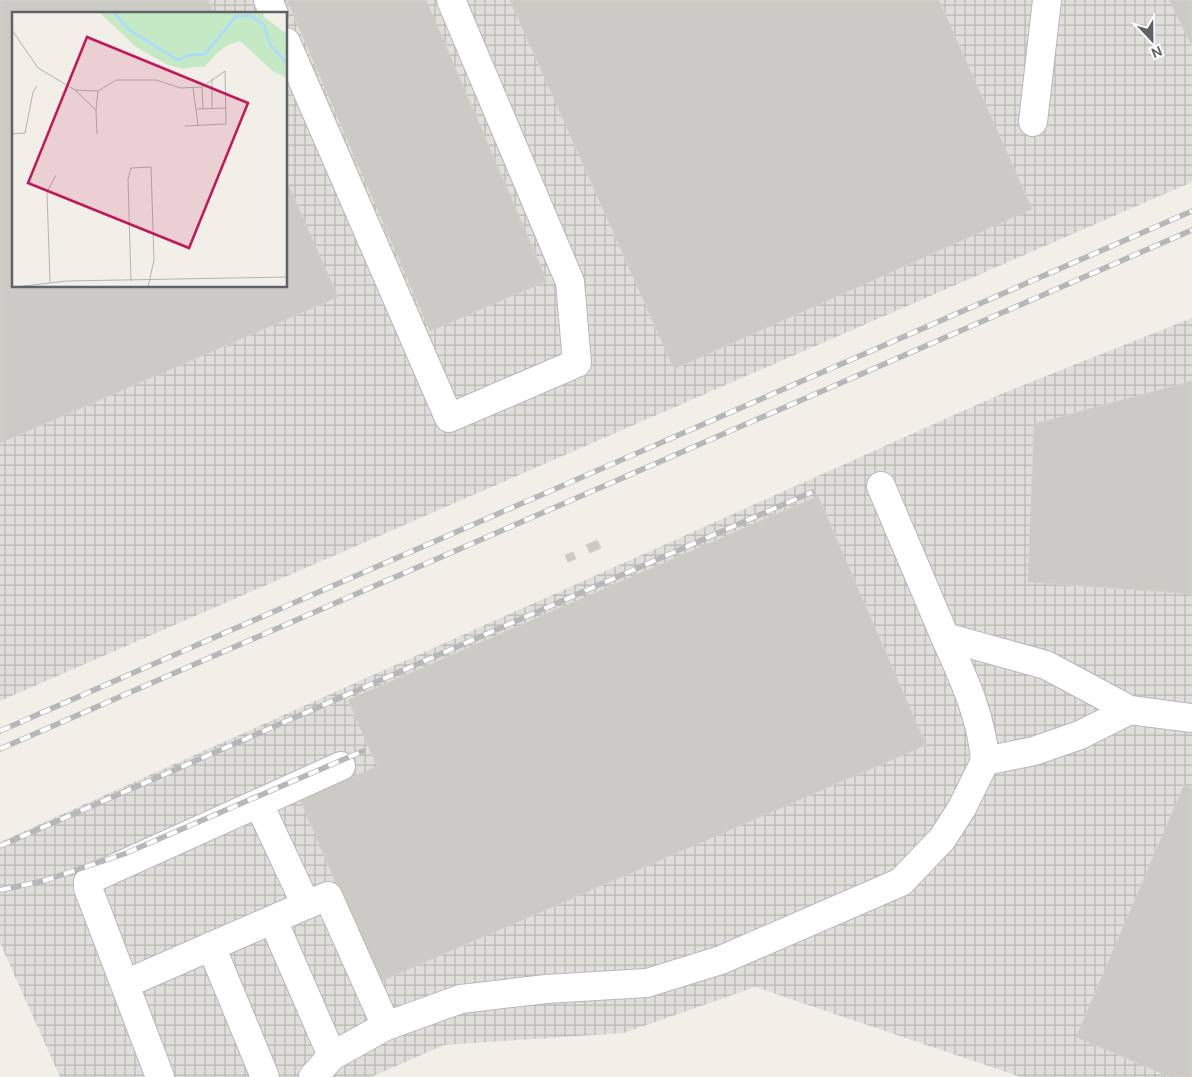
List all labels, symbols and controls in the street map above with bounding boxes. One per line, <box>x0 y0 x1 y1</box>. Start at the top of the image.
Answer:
inset map <box>12 12 288 288</box>
north arrow <box>1127 15 1177 65</box>
text: N <box>1149 43 1165 61</box>

